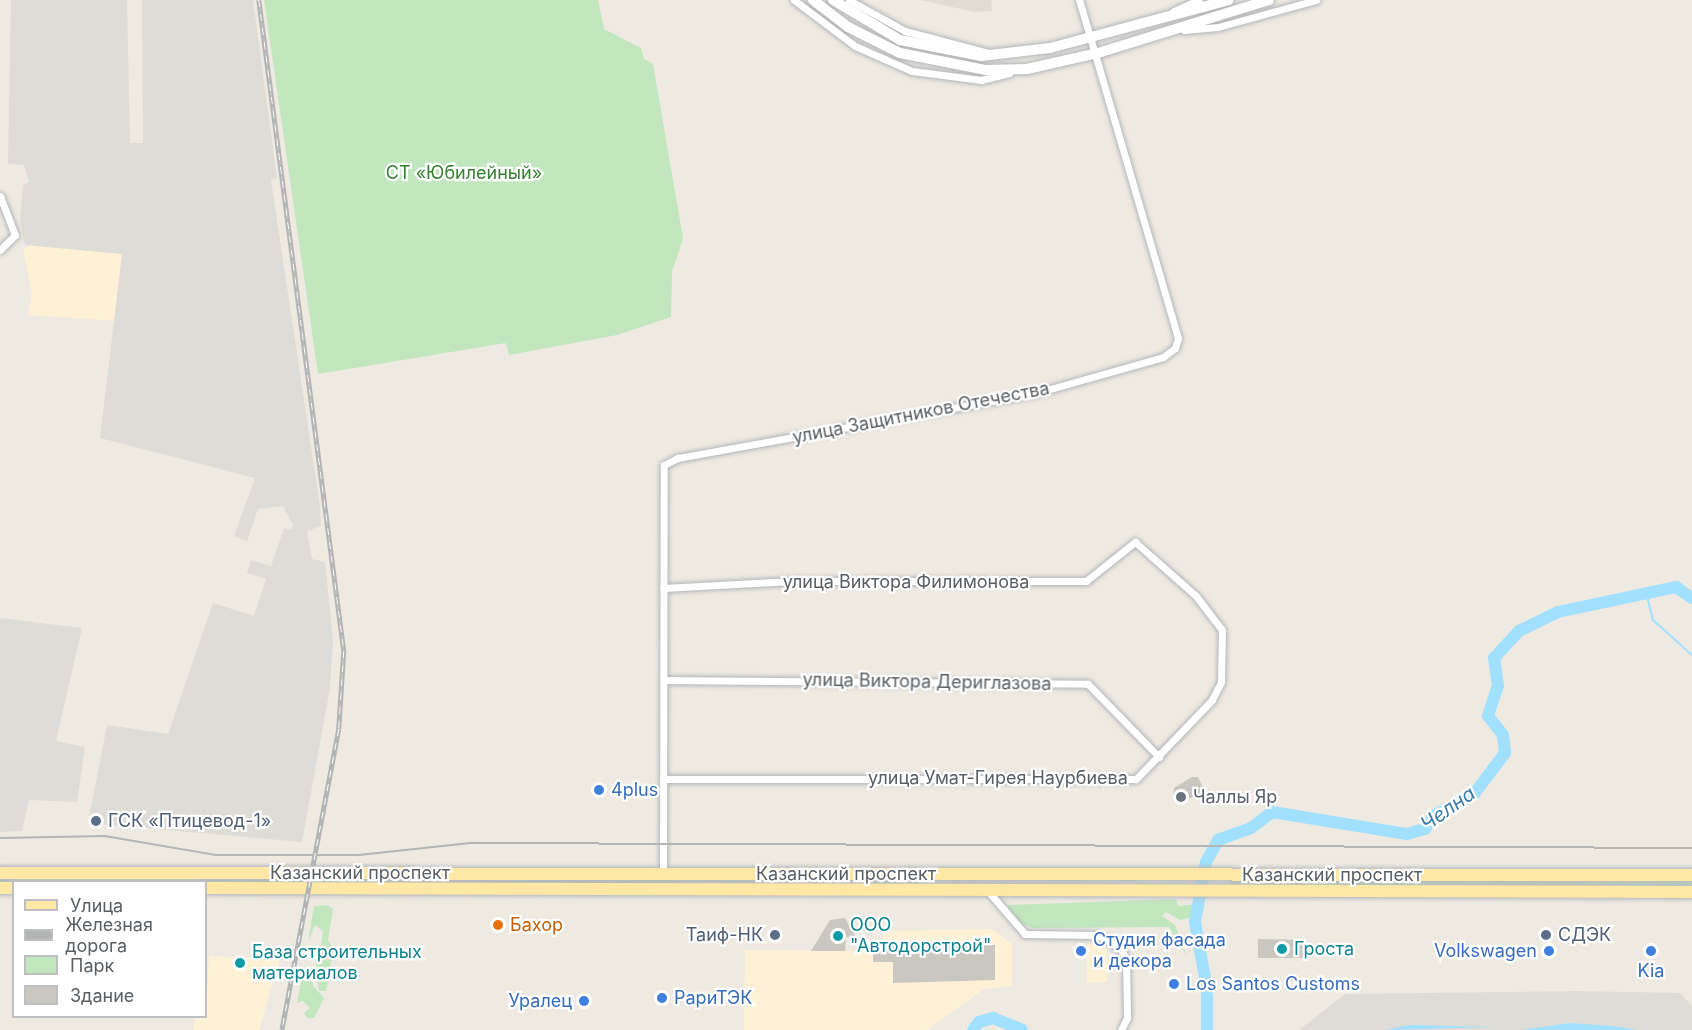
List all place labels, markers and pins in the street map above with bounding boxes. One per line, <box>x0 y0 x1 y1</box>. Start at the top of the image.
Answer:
place label: 4plus <box>611 779 658 801</box>
marker: 4plus <box>592 783 606 797</box>
place label: Чаллы Яр <box>1193 786 1277 808</box>
marker: Чаллы Яр <box>1174 790 1188 804</box>
place label: ГСК «Птицевод-1» <box>108 810 271 832</box>
marker: ГСК «Птицевод-1» <box>89 814 103 828</box>
place label: Бахор <box>510 914 563 936</box>
place label: ООО "Автодорстрой" <box>850 915 991 958</box>
marker: Бахор <box>491 918 505 932</box>
place label: Таиф-НК <box>686 924 763 946</box>
place label: СДЭК <box>1558 924 1611 946</box>
marker: Таиф-НК <box>768 928 782 942</box>
marker: СДЭК <box>1539 928 1553 942</box>
marker: ООО "Автодорстрой" <box>831 929 845 943</box>
place label: Студия фасада и декора <box>1093 930 1226 972</box>
place label: Гроста <box>1294 938 1354 960</box>
place label: Volkswagen <box>1434 940 1537 962</box>
place label: База строительных материалов <box>252 942 422 984</box>
marker: Гроста <box>1275 942 1289 956</box>
marker: Студия фасада и декора <box>1074 944 1088 958</box>
marker: Volkswagen <box>1542 944 1556 958</box>
marker: Kia <box>1644 944 1658 958</box>
marker: База строительных материалов <box>233 956 247 970</box>
place label: Kia <box>1638 960 1664 982</box>
place label: Los Santos Customs <box>1186 973 1360 995</box>
marker: Los Santos Customs <box>1167 977 1181 991</box>
place label: РариТЭК <box>674 987 752 1009</box>
place label: Уралец <box>508 990 572 1012</box>
marker: РариТЭК <box>655 991 669 1005</box>
marker: Уралец <box>577 994 591 1008</box>

